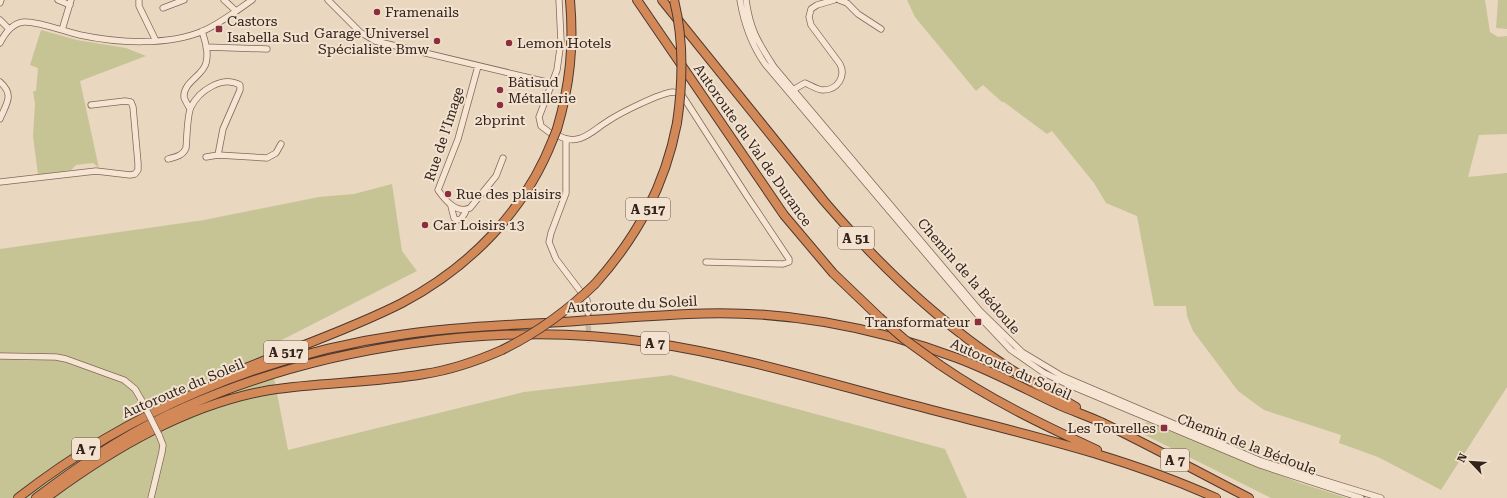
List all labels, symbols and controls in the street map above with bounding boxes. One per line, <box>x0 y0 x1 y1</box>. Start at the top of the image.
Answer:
place label: Framenails <box>385 4 459 20</box>
marker: Framenails <box>372 7 382 17</box>
place label: Castors Isabella Sud <box>227 13 309 45</box>
marker: Castors Isabella Sud <box>214 24 224 34</box>
place label: Garage Universel Spécialiste Bmw <box>314 25 430 57</box>
place label: Lemon Hotels <box>517 35 611 51</box>
marker: Garage Universel Spécialiste Bmw <box>432 36 442 46</box>
marker: Lemon Hotels <box>504 38 514 48</box>
street label: Autoroute du Val de Durance <box>691 61 815 229</box>
place label: Bâtisud Métallerie <box>508 74 576 106</box>
street label: Rue de l’Image <box>421 85 467 183</box>
marker: Bâtisud Métallerie <box>495 85 505 95</box>
marker: 2bprint <box>495 100 505 110</box>
place label: 2bprint <box>475 112 525 128</box>
place label: Rue des plaisirs <box>456 186 562 202</box>
marker: Rue des plaisirs <box>443 189 453 199</box>
road number: A 517 <box>626 198 670 220</box>
street label: Chemin de la Bédoule <box>914 215 1024 337</box>
place label: Car Loisirs 13 <box>433 217 525 233</box>
marker: Car Loisirs 13 <box>420 220 430 230</box>
road number: A 51 <box>838 227 874 249</box>
street label: Autoroute du Soleil <box>566 293 698 315</box>
place label: Transformateur <box>865 314 970 330</box>
marker: Transformateur <box>973 317 983 327</box>
road number: A 7 <box>641 332 669 354</box>
street label: Autoroute du Soleil <box>948 335 1075 403</box>
road number: A 517 <box>264 341 308 363</box>
street label: Autoroute du Soleil <box>120 355 247 421</box>
street label: Chemin de la Bédoule <box>1175 410 1319 478</box>
place label: Les Tourelles <box>1067 420 1156 436</box>
marker: Les Tourelles <box>1159 423 1169 433</box>
road number: A 7 <box>72 438 100 460</box>
north arrow <box>1451 442 1491 482</box>
road number: A 7 <box>1161 449 1189 471</box>
text: N <box>1455 451 1470 465</box>

